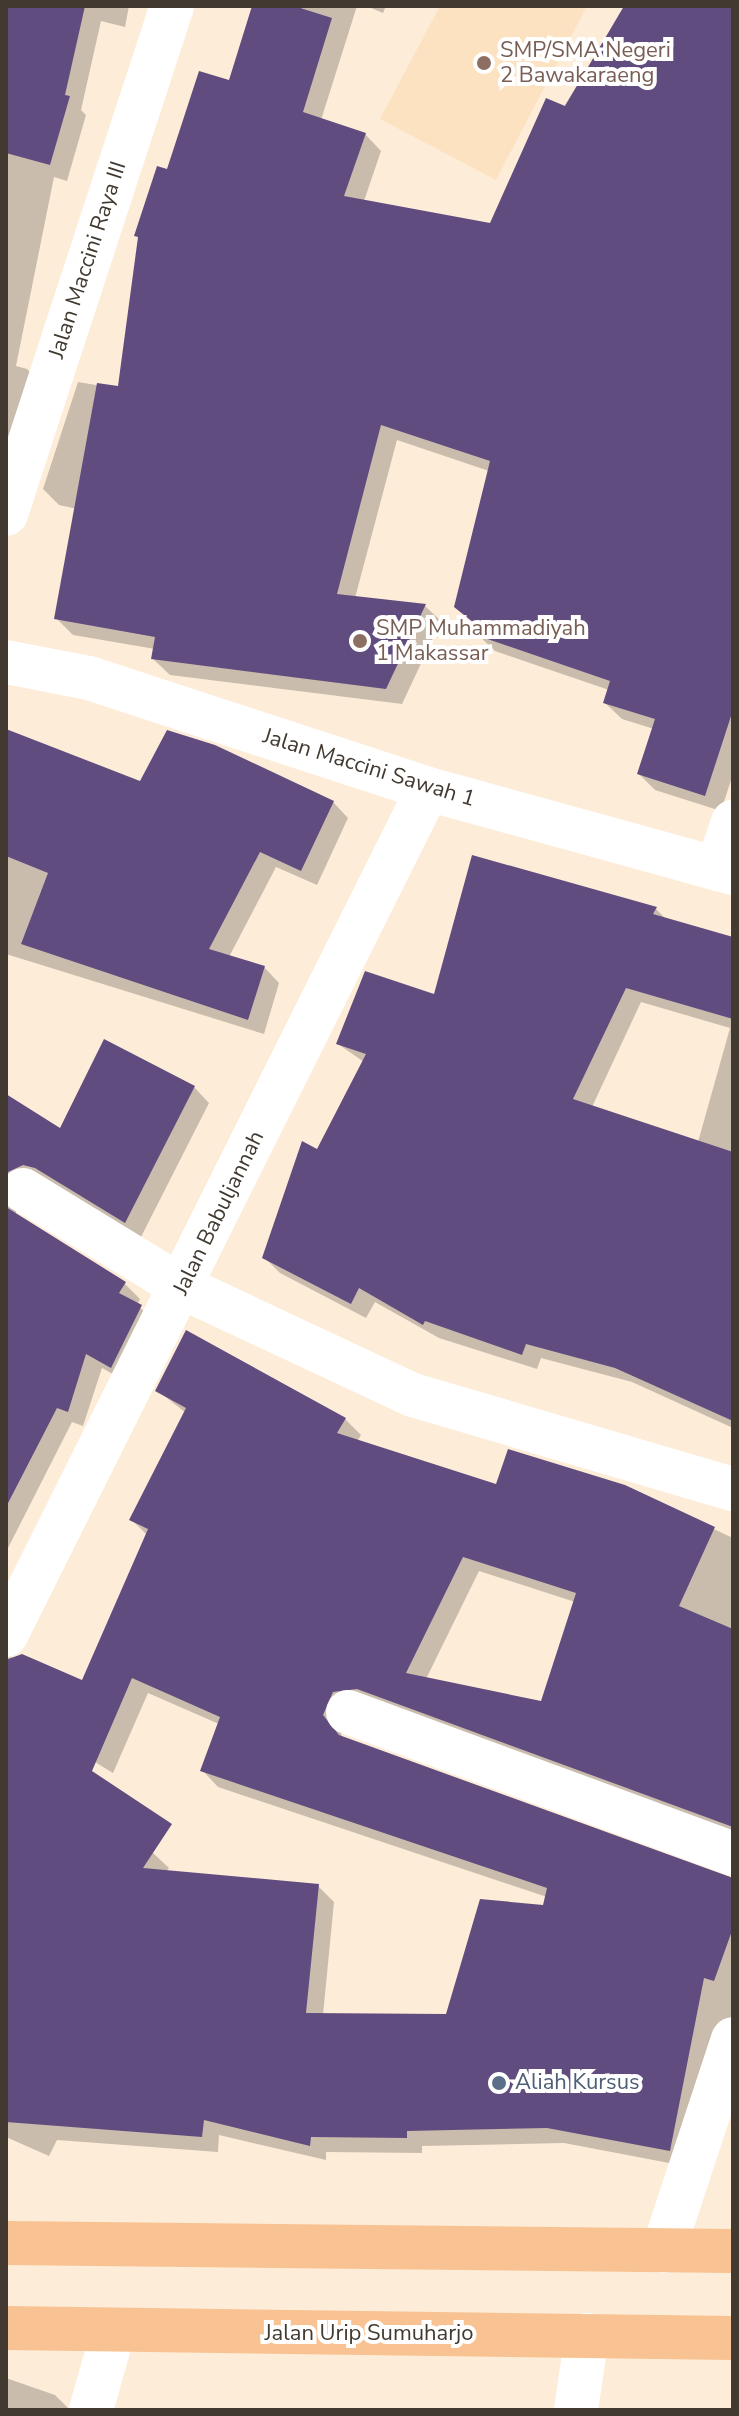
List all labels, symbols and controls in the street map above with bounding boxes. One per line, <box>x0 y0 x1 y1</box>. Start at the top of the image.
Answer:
place label: SMP/SMA Negeri 2 Bawakaraeng <box>500 37 671 88</box>
marker: SMP/SMA Negeri 2 Bawakaraeng <box>475 54 493 72</box>
street label: Jalan Maccini Raya III <box>44 158 132 362</box>
place label: SMP Muhammadiyah 1 Makassar <box>376 615 586 666</box>
marker: SMP Muhammadiyah 1 Makassar <box>351 632 369 650</box>
street label: Jalan Maccini Sawah 1 <box>260 723 478 813</box>
street label: Jalan Babuljannah <box>168 1127 270 1299</box>
place label: Aliah Kursus <box>515 2070 640 2096</box>
marker: Aliah Kursus <box>490 2074 508 2092</box>
street label: Jalan Urip Sumuharjo <box>264 2321 474 2347</box>

